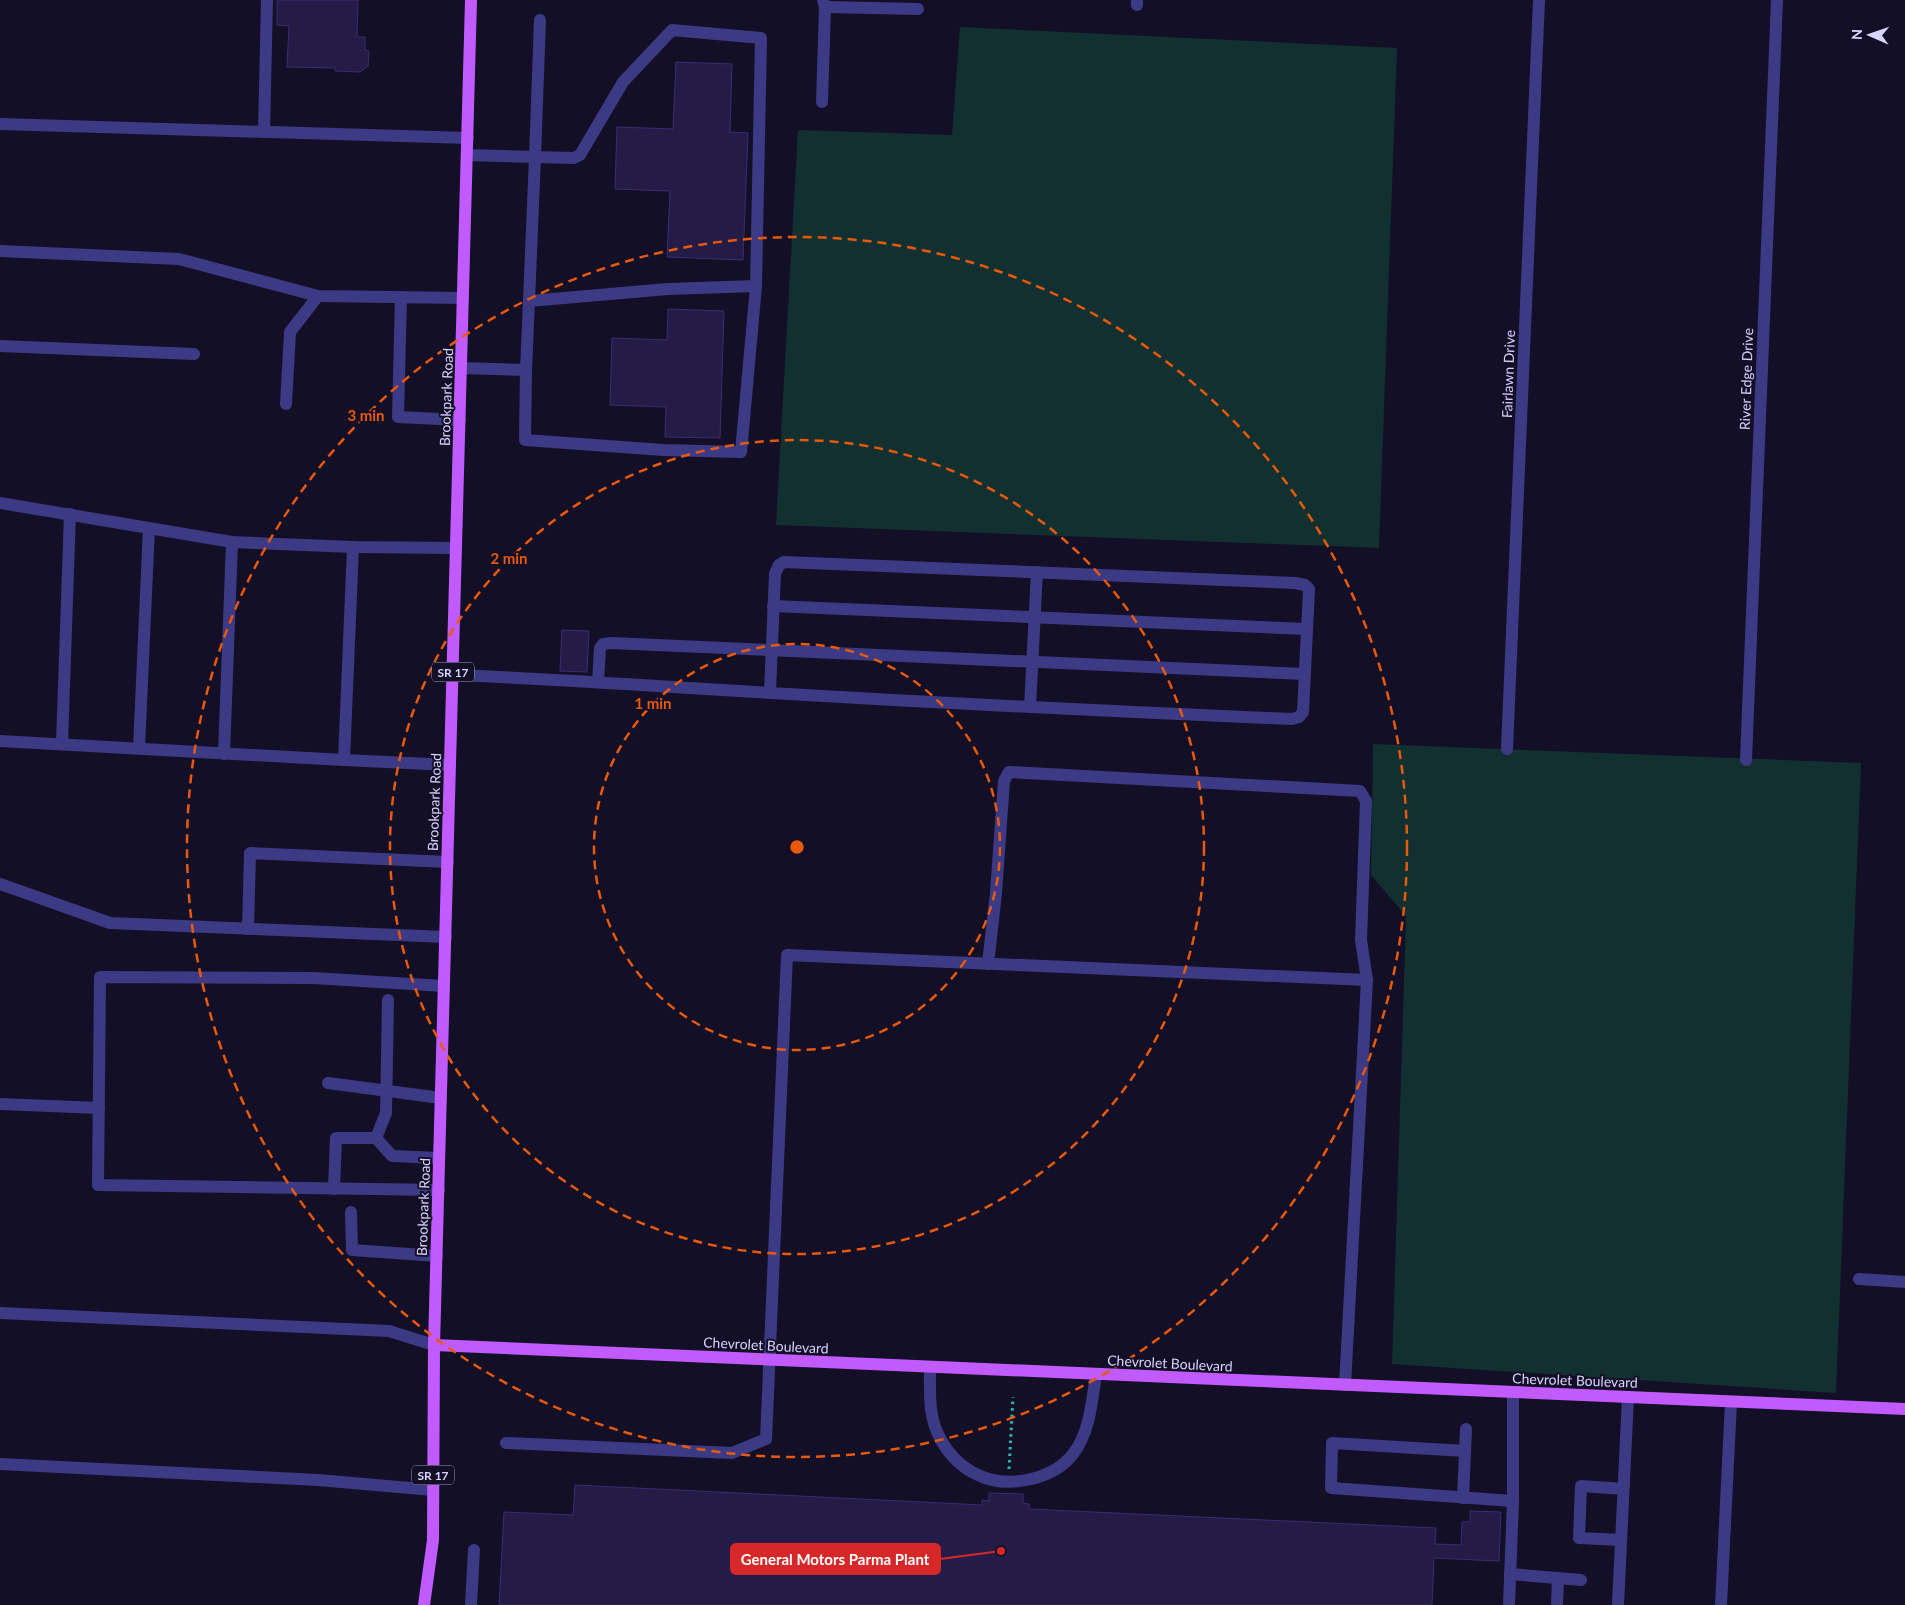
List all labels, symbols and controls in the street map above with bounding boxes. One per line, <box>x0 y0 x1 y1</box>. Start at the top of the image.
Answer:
north arrow <box>1845 10 1895 60</box>
text: N <box>1848 29 1865 40</box>
street label: River Edge Drive <box>1736 328 1756 430</box>
street label: Fairlawn Drive <box>1498 330 1518 418</box>
street label: Brookpark Road <box>436 348 456 446</box>
text: 3 min <box>347 406 385 424</box>
text: 2 min <box>490 549 528 567</box>
road number: SR 17 <box>432 662 474 682</box>
text: 1 min <box>634 694 672 712</box>
street label: Brookpark Road <box>424 753 444 851</box>
centre of rings <box>788 838 806 856</box>
street label: Brookpark Road <box>413 1158 433 1256</box>
street label: Chevrolet Boulevard <box>703 1333 829 1357</box>
street label: Chevrolet Boulevard <box>1107 1351 1233 1375</box>
street label: Chevrolet Boulevard <box>1512 1369 1638 1391</box>
road number: SR 17 <box>412 1466 454 1484</box>
callout: General Motors Parma Plant <box>731 1544 940 1574</box>
text: General Motors Parma Plant <box>741 1550 930 1568</box>

